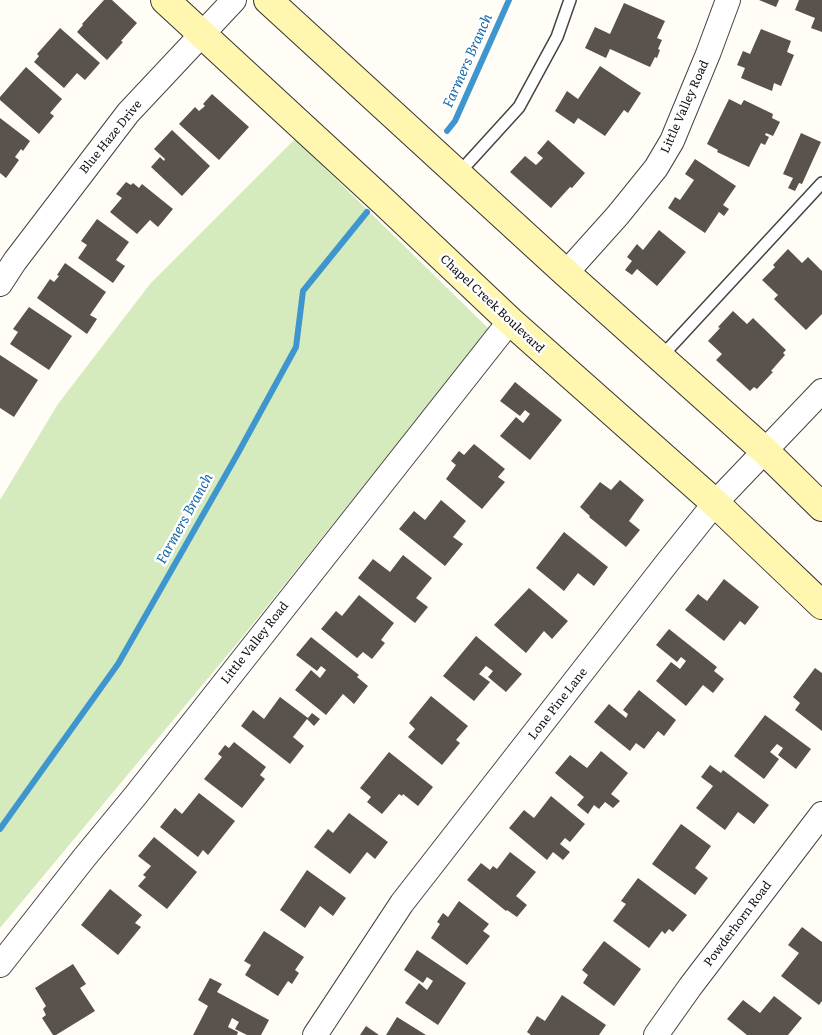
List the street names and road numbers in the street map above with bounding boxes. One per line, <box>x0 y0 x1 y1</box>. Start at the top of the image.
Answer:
street label: Little Valley Road <box>658 58 712 156</box>
street label: Blue Haze Drive <box>77 97 145 177</box>
street label: Chapel Creek Boulevard <box>437 252 547 356</box>
street label: Little Valley Road <box>218 599 292 687</box>
street label: Lone Pine Lane <box>526 665 590 743</box>
street label: Powderhorn Road <box>701 879 775 969</box>

